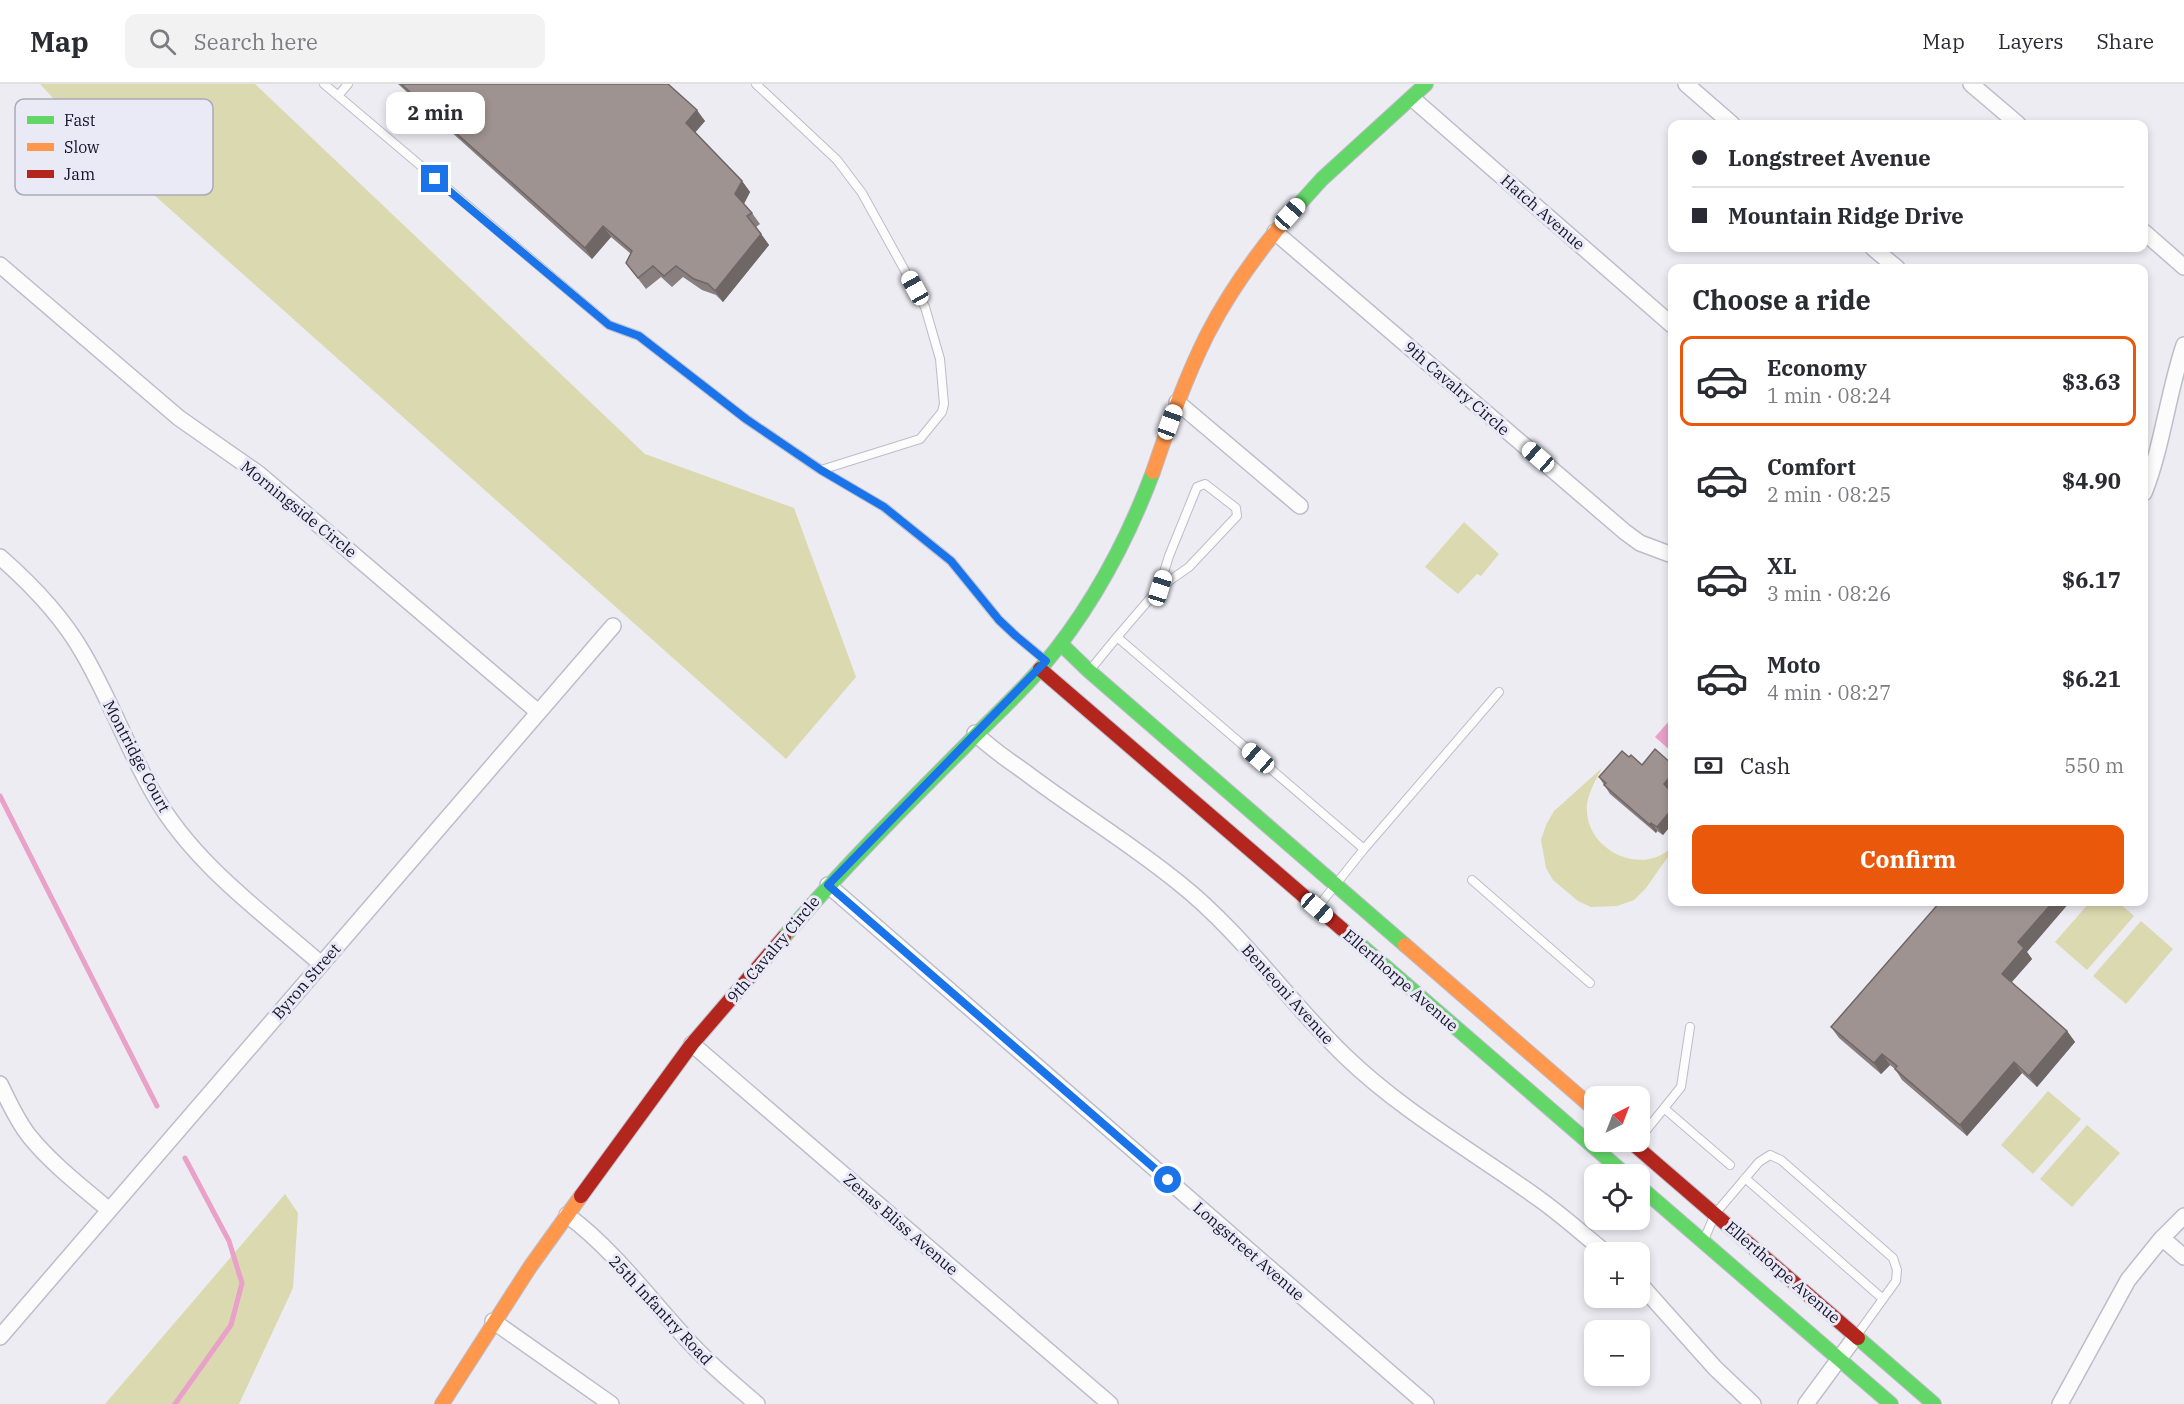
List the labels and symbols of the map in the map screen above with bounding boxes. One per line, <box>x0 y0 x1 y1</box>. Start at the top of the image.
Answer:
callout: 2 min <box>386 92 484 134</box>
legend <box>15 99 213 195</box>
text: Fast <box>64 110 96 130</box>
text: Slow <box>64 137 100 157</box>
text: Jam <box>64 164 95 184</box>
route end <box>421 165 448 192</box>
street label: Hatch Avenue <box>1497 170 1589 254</box>
car <box>1271 195 1309 233</box>
car <box>898 268 932 308</box>
street label: 9th Cavalry Circle <box>1400 337 1514 439</box>
car <box>1155 402 1185 442</box>
car <box>1519 438 1557 476</box>
street label: Morningside Circle <box>237 456 361 562</box>
car <box>1146 568 1174 608</box>
street label: Montridge Court <box>99 697 175 816</box>
car <box>1239 739 1277 777</box>
car <box>1298 889 1336 927</box>
street label: 9th Cavalry Circle <box>722 891 824 1007</box>
street label: Ellerthorpe Avenue <box>1339 925 1463 1035</box>
street label: Byron Street <box>268 939 345 1023</box>
street label: Benteoni Avenue <box>1238 940 1338 1048</box>
north arrow <box>1584 1086 1650 1152</box>
route start <box>1154 1166 1181 1193</box>
street label: Zenas Bliss Avenue <box>840 1169 962 1279</box>
street label: Longstreet Avenue <box>1189 1197 1309 1305</box>
street label: Ellerthorpe Avenue <box>1721 1217 1845 1327</box>
street label: 25th Infantry Road <box>605 1251 717 1369</box>

